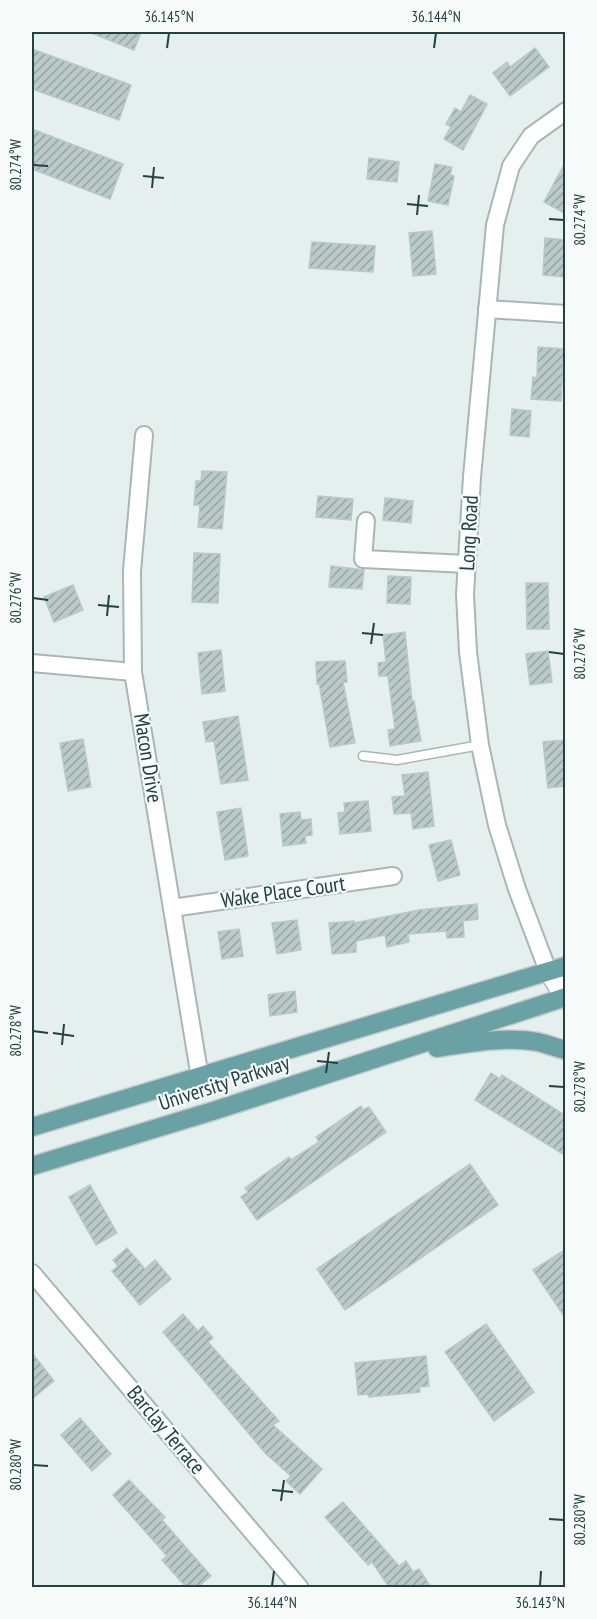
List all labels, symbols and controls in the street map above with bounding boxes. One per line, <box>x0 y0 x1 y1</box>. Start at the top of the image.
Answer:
text: 36.145°N <box>144 7 194 26</box>
text: 36.144°N <box>411 7 461 26</box>
text: 80.274°W <box>6 139 25 191</box>
text: 80.274°W <box>570 194 589 246</box>
street label: Long Road <box>453 495 484 571</box>
text: 80.276°W <box>6 572 25 624</box>
text: 80.276°W <box>570 628 589 680</box>
street label: Macon Drive <box>128 711 169 804</box>
street label: Wake Place Court <box>219 869 347 914</box>
text: 80.278°W <box>6 1005 25 1057</box>
street label: University Parkway <box>155 1049 293 1116</box>
text: 80.278°W <box>570 1061 589 1113</box>
street label: Barclay Terrace <box>121 1380 211 1480</box>
text: 80.280°W <box>6 1439 25 1491</box>
text: 80.280°W <box>570 1494 589 1546</box>
text: 36.144°N <box>247 1593 297 1612</box>
text: 36.143°N <box>515 1593 565 1612</box>

